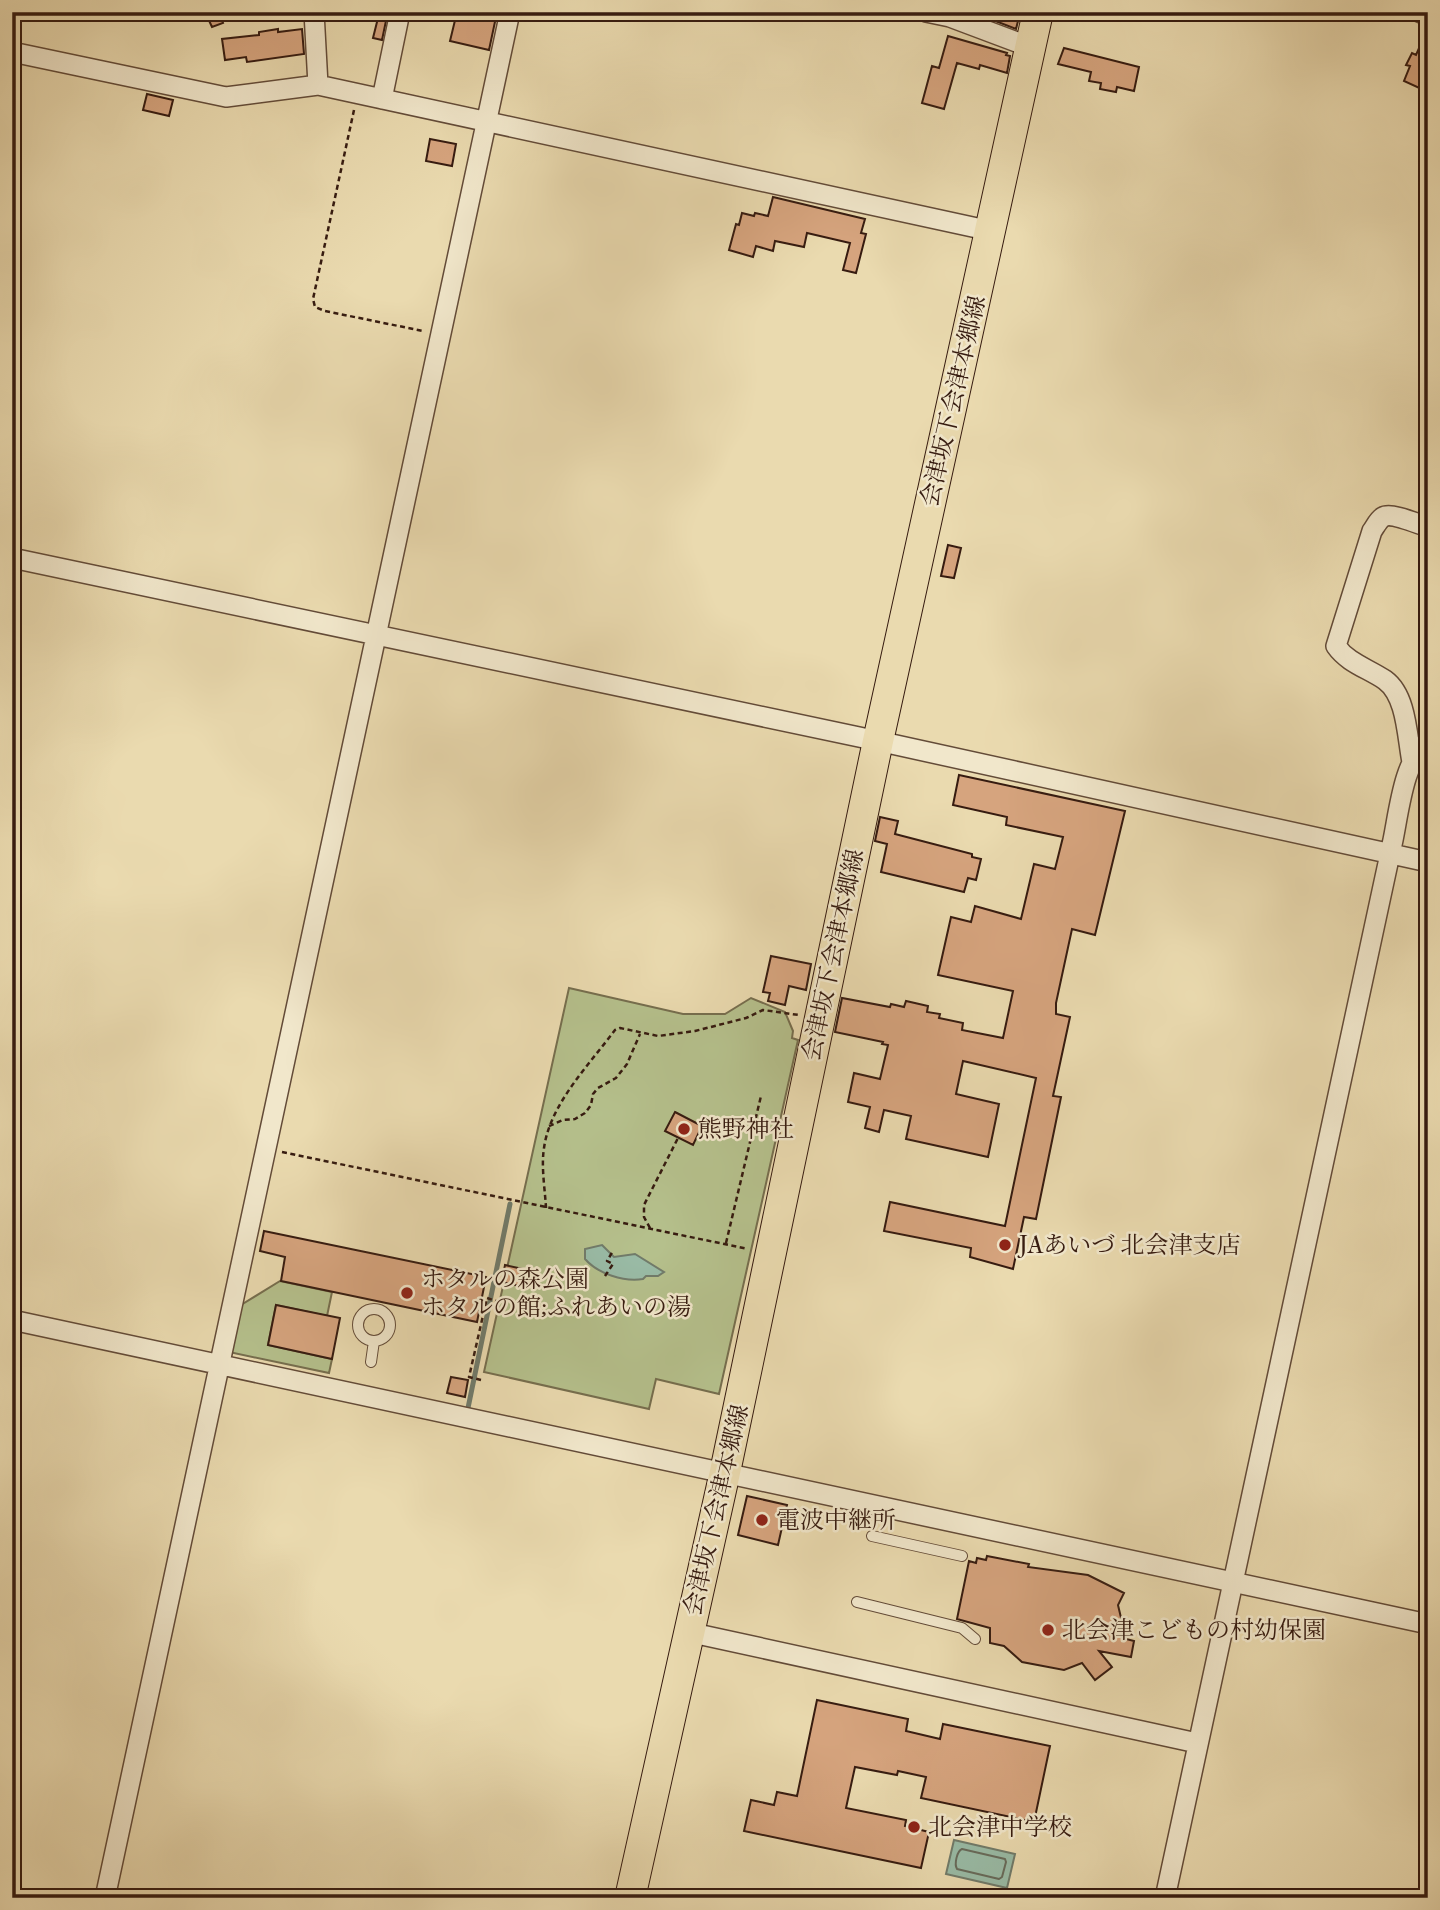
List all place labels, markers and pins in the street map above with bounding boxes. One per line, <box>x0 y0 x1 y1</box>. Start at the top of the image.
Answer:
place label: 熊野神社 <box>698 1115 794 1143</box>
marker: 熊野神社 <box>676 1121 692 1137</box>
place label: JAあいづ 北会津支店 <box>1017 1231 1240 1259</box>
marker: JAあいづ 北会津支店 <box>997 1237 1013 1253</box>
place label: ホタルの森公園 ホタルの館;ふれあいの湯 <box>421 1265 691 1321</box>
marker: ホタルの森公園 ホタルの館;ふれあいの湯 <box>399 1285 415 1301</box>
place label: 電波中継所 <box>776 1506 896 1534</box>
marker: 電波中継所 <box>754 1512 770 1528</box>
place label: 北会津こどもの村幼保園 <box>1062 1616 1326 1644</box>
marker: 北会津こどもの村幼保園 <box>1040 1622 1056 1638</box>
place label: 北会津中学校 <box>928 1813 1072 1841</box>
marker: 北会津中学校 <box>906 1819 922 1835</box>

